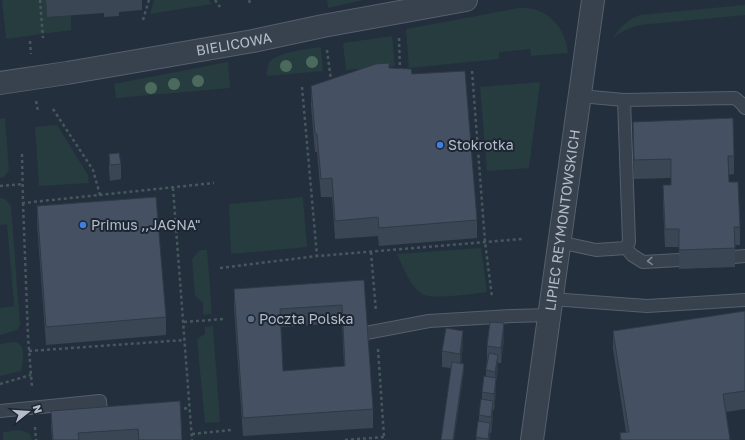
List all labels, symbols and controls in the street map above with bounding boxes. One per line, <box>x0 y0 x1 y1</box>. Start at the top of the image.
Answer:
street label: BIELICOWA <box>195 28 274 59</box>
street label: LIPIEC REYMONTOWSKICH <box>541 128 583 312</box>
place label: Stokrotka <box>448 136 514 153</box>
marker: Stokrotka <box>435 140 445 150</box>
place label: Primus ,,JAGNA" <box>91 216 201 233</box>
marker: Primus ,,JAGNA" <box>78 220 88 230</box>
one-way arrow <box>647 257 653 266</box>
place label: Poczta Polska <box>259 310 354 327</box>
marker: Poczta Polska <box>246 314 256 324</box>
north arrow <box>8 392 48 432</box>
text: N <box>31 403 45 415</box>

